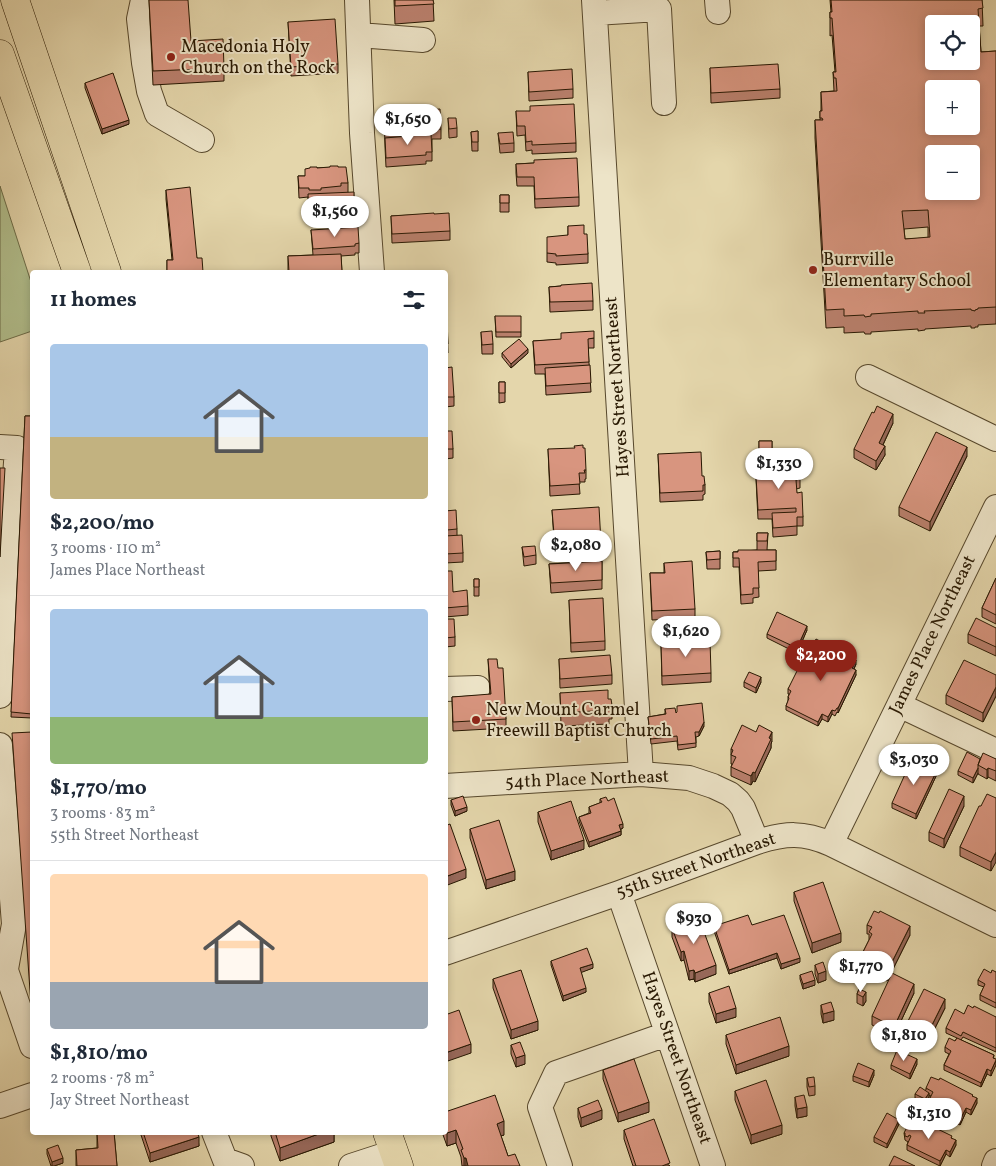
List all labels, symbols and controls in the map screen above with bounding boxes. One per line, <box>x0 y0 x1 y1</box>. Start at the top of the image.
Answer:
map controls <box>925 15 980 200</box>
button: locate <box>925 15 980 70</box>
place label: Macedonia Holy Church on the Rock <box>181 35 335 81</box>
marker: Macedonia Holy Church on the Rock <box>165 51 177 63</box>
button: + <box>925 80 980 135</box>
pin: $1,650 <box>367 104 449 146</box>
text: $1,650 <box>385 109 431 131</box>
button: − <box>925 145 980 200</box>
pin: $1,560 <box>294 196 376 238</box>
text: $1,560 <box>312 201 358 223</box>
place label: Burrville Elementary School <box>823 248 971 294</box>
marker: Burrville Elementary School <box>807 264 819 276</box>
text: 11 homes <box>50 286 137 315</box>
icon: filters <box>400 286 428 314</box>
street label: Hayes Street Northeast <box>599 296 637 478</box>
icon: home <box>194 376 284 466</box>
pin: $1,330 <box>738 448 820 490</box>
text: $1,330 <box>756 453 802 475</box>
text: $2,200/mo <box>50 509 154 538</box>
pin: $2,080 <box>535 530 617 572</box>
text: $2,080 <box>551 535 601 557</box>
text: 3 rooms · 110 m² <box>50 538 161 560</box>
street label: James Place Northeast <box>883 551 983 719</box>
text: James Place Northeast <box>50 560 205 582</box>
pin: $1,620 <box>645 616 727 658</box>
text: $1,620 <box>663 621 709 643</box>
pin: $2,200 <box>780 640 862 682</box>
icon: home <box>194 642 284 732</box>
text: $2,200 <box>796 645 846 667</box>
place label: New Mount Carmel Freewill Baptist Church <box>486 698 672 744</box>
marker: New Mount Carmel Freewill Baptist Church <box>470 714 482 726</box>
pin: $3,030 <box>873 744 955 786</box>
text: $3,030 <box>889 749 939 771</box>
street label: 54th Place Northeast <box>505 765 669 795</box>
text: $1,770/mo <box>50 774 147 803</box>
text: 3 rooms · 83 m² <box>50 803 155 825</box>
text: 55th Street Northeast <box>50 825 199 847</box>
street label: 55th Street Northeast <box>613 827 779 905</box>
pin: $930 <box>664 902 724 945</box>
icon: home <box>194 907 284 997</box>
text: $930 <box>676 908 712 930</box>
pin: $1,770 <box>820 950 902 993</box>
text: $1,770 <box>839 956 883 978</box>
street label: Hayes Street Northeast <box>635 968 717 1148</box>
pin: $1,810 <box>863 1020 945 1062</box>
text: $1,810 <box>882 1025 927 1047</box>
text: $1,810/mo <box>50 1039 148 1068</box>
text: 2 rooms · 78 m² <box>50 1068 155 1090</box>
text: Jay Street Northeast <box>50 1090 190 1112</box>
pin: $1,310 <box>888 1098 970 1140</box>
text: $1,310 <box>907 1103 951 1125</box>

